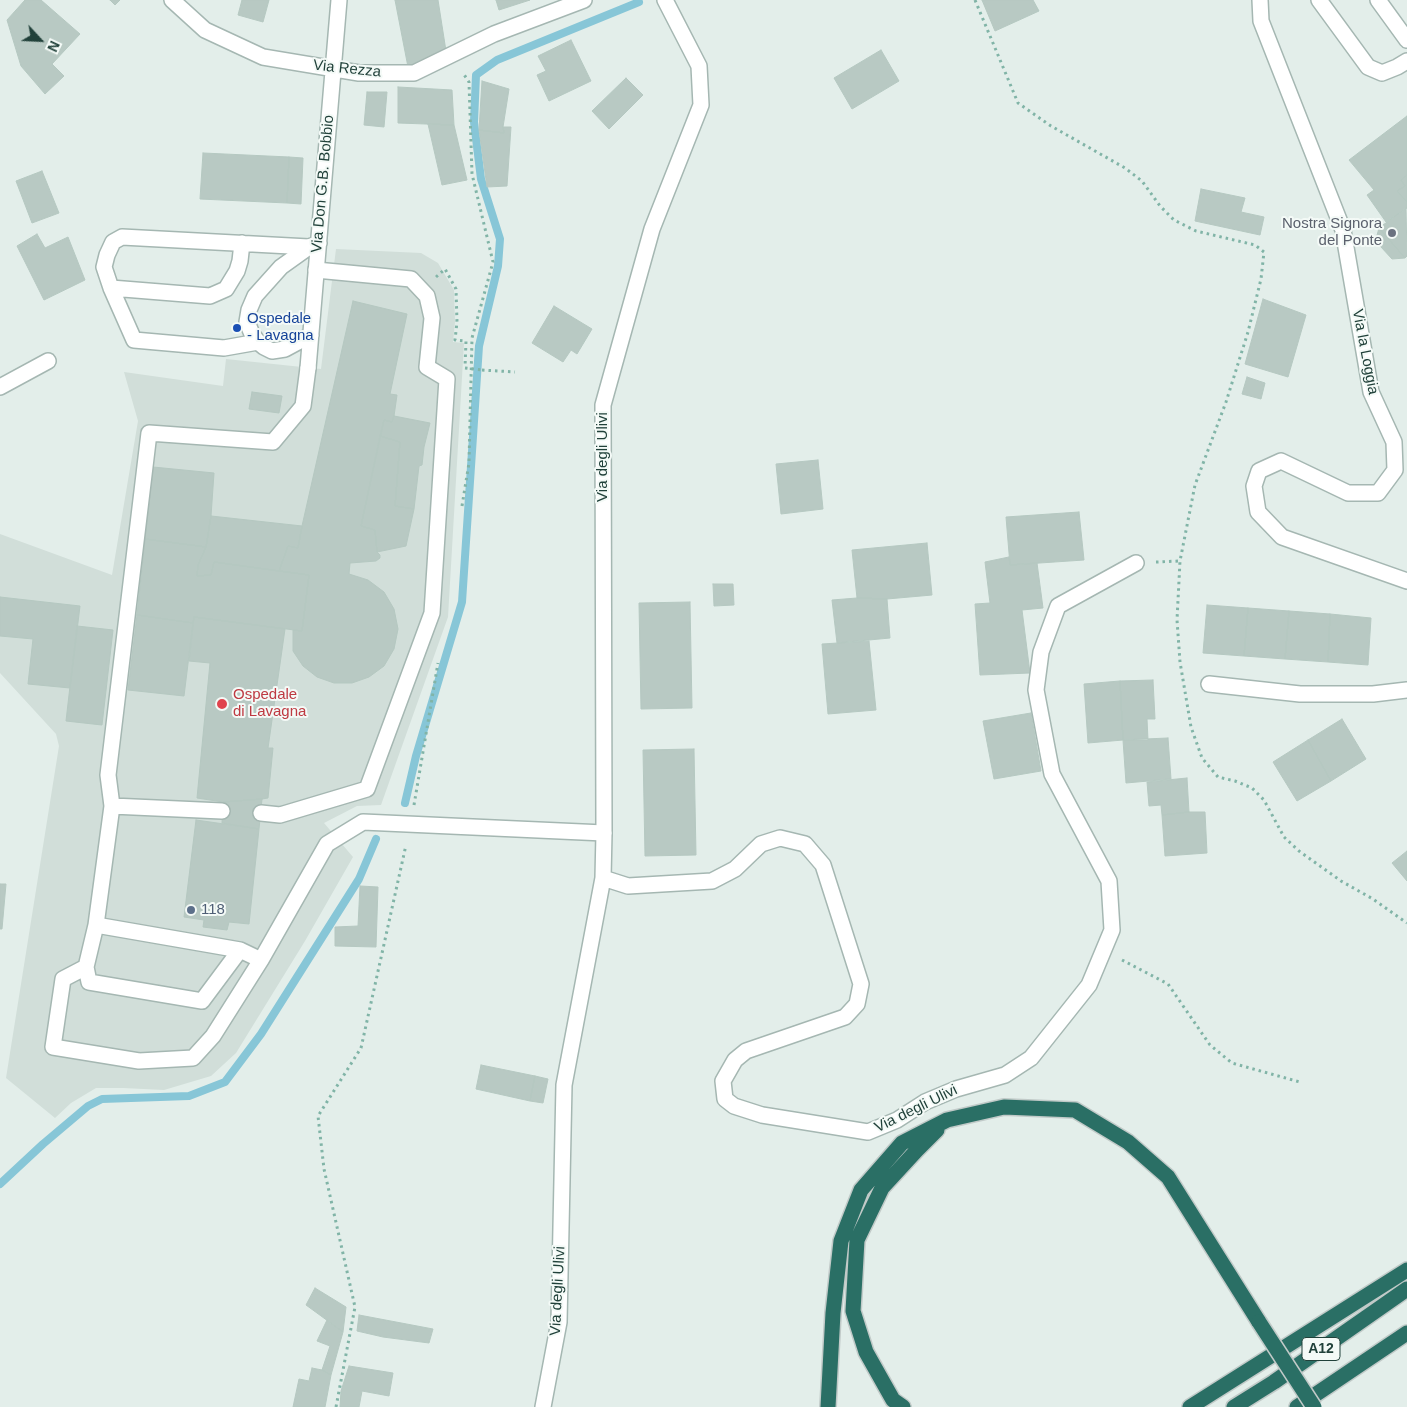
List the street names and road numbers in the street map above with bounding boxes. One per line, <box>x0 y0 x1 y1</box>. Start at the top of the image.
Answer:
street label: Via Rezza <box>312 56 382 82</box>
street label: Via Don G.B. Bobbio <box>308 114 338 254</box>
street label: Via la Loggia <box>1348 308 1382 396</box>
street label: Via degli Ulivi <box>594 412 612 502</box>
street label: Via degli Ulivi <box>872 1081 960 1137</box>
street label: Via degli Ulivi <box>547 1246 569 1336</box>
road number: A12 <box>1302 1338 1340 1360</box>

